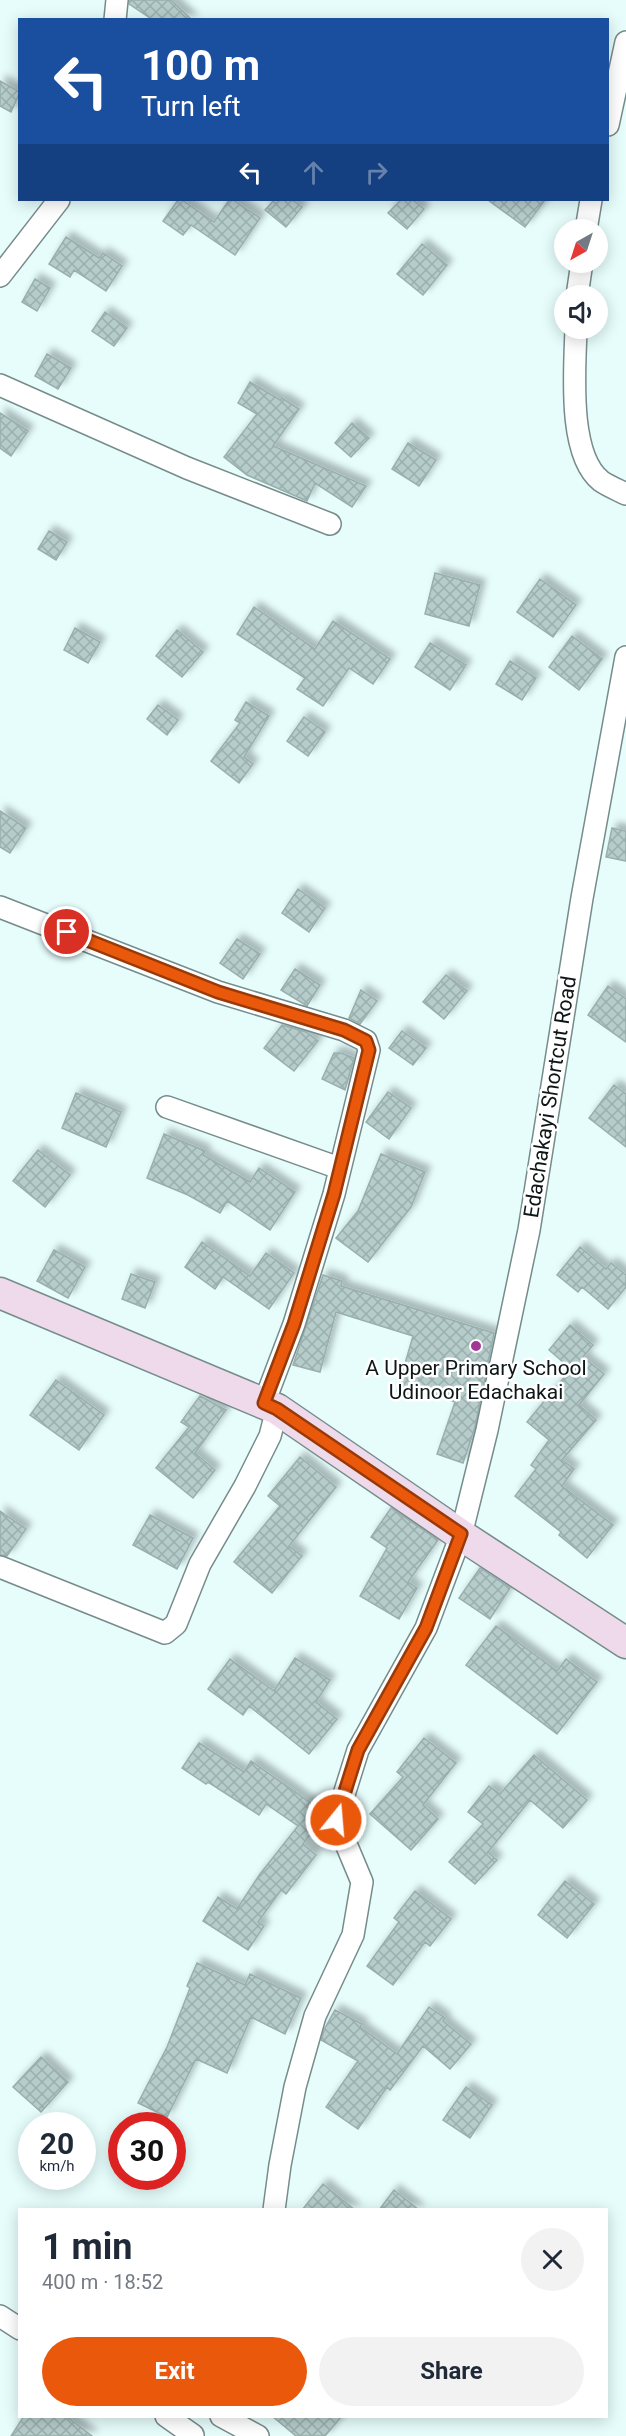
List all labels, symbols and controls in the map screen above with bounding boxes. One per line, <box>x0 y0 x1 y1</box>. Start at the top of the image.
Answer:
text: 100 m <box>141 41 260 90</box>
icon: left <box>42 42 120 120</box>
text: Turn left <box>141 91 241 123</box>
icon: left <box>234 156 267 189</box>
icon: ahead <box>297 156 330 189</box>
icon: right <box>360 156 393 189</box>
north arrow <box>554 219 608 273</box>
map controls <box>554 219 608 339</box>
button: sound <box>554 285 608 339</box>
pin <box>41 906 92 957</box>
icon: arrive <box>50 915 83 948</box>
street label: Edachakayi Shortcut Road <box>519 974 581 1220</box>
marker: A Upper Primary School Udinoor Edachakai <box>469 1339 483 1353</box>
place label: A Upper Primary School Udinoor Edachakai <box>365 1356 587 1404</box>
position arrow <box>304 1788 368 1852</box>
speed limit sign: 30 <box>108 2112 186 2190</box>
text: 20 <box>40 2126 74 2161</box>
text: km/h <box>39 2157 75 2175</box>
text: 1 min <box>42 2226 133 2268</box>
button: close <box>521 2228 584 2291</box>
text: 400 m · 18:52 <box>42 2270 163 2294</box>
button: Exit <box>42 2337 307 2406</box>
button: Share <box>319 2337 584 2406</box>

